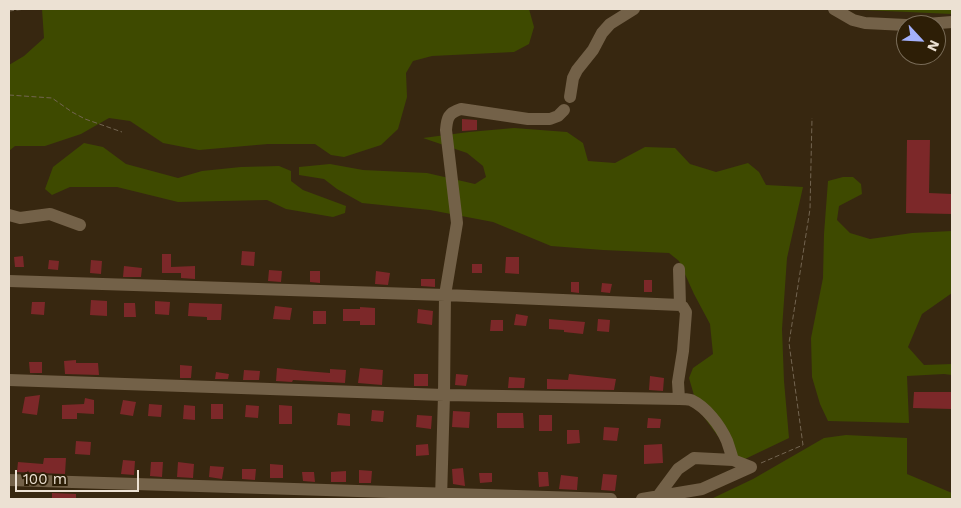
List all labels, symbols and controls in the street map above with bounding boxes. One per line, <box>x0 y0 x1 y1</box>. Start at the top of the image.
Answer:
north arrow <box>896 15 946 65</box>
text: N <box>924 38 943 54</box>
scale bar <box>18 460 141 492</box>
text: 100 m <box>23 470 67 488</box>

